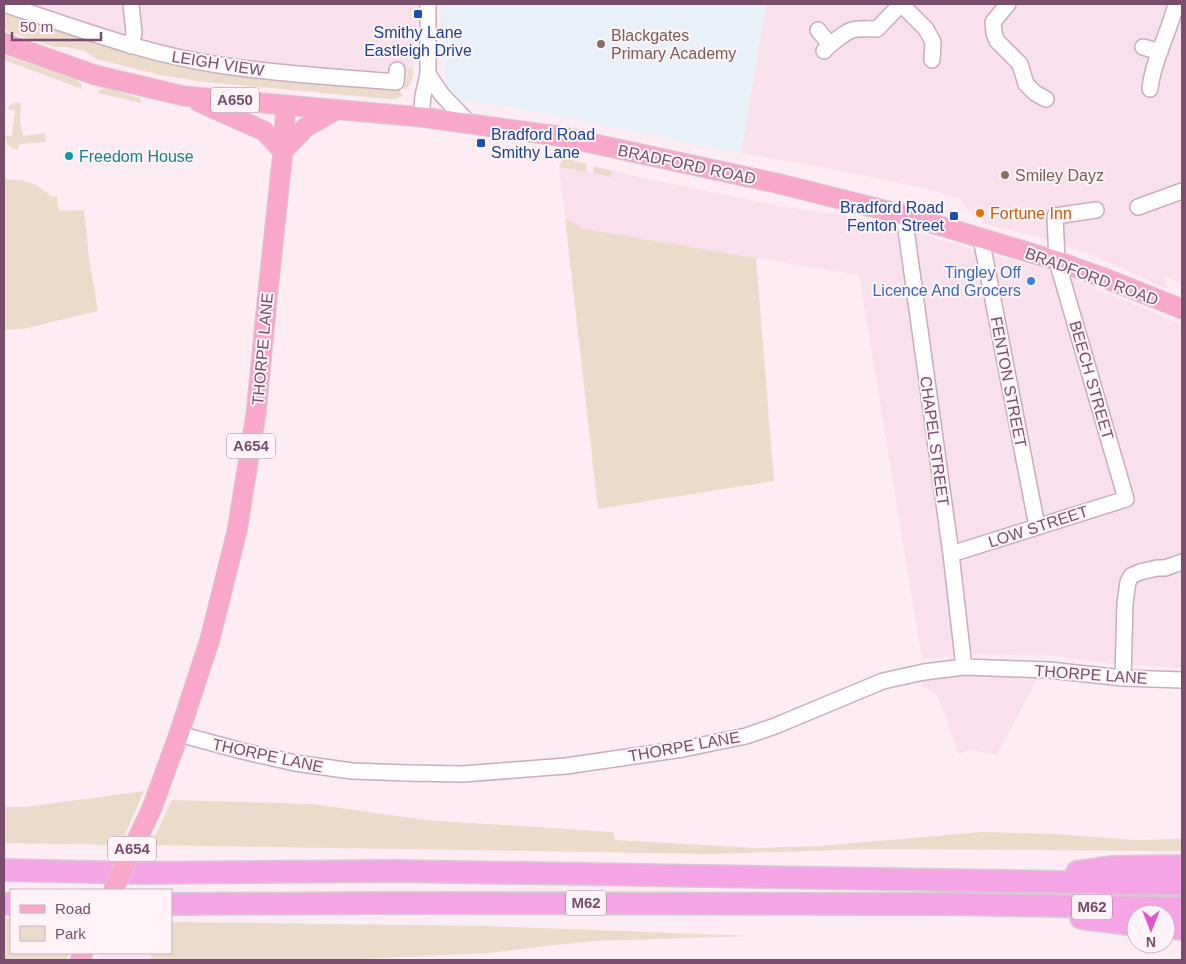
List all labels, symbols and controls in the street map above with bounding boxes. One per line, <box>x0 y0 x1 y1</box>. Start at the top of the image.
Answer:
marker: Smithy Lane Eastleigh Drive <box>412 8 424 20</box>
scale bar <box>12 10 101 42</box>
text: 50 m <box>20 18 53 35</box>
place label: Smithy Lane Eastleigh Drive <box>364 24 472 59</box>
place label: Blackgates Primary Academy <box>611 27 736 62</box>
marker: Blackgates Primary Academy <box>595 38 607 50</box>
street label: LEIGH VIEW <box>170 48 266 79</box>
road number: A650 <box>211 88 259 112</box>
place label: Bradford Road Smithy Lane <box>491 126 595 161</box>
marker: Bradford Road Smithy Lane <box>475 137 487 149</box>
street label: BRADFORD ROAD <box>616 142 757 187</box>
place label: Freedom House <box>79 148 194 165</box>
marker: Freedom House <box>63 150 75 162</box>
place label: Smiley Dayz <box>1015 167 1104 184</box>
marker: Smiley Dayz <box>999 169 1011 181</box>
place label: Bradford Road Fenton Street <box>840 199 945 234</box>
place label: Fortune Inn <box>990 205 1072 222</box>
marker: Fortune Inn <box>974 207 986 219</box>
marker: Bradford Road Fenton Street <box>948 210 960 222</box>
street label: BRADFORD ROAD <box>1023 244 1161 308</box>
place label: Tingley Off Licence And Grocers <box>872 264 1022 299</box>
marker: Tingley Off Licence And Grocers <box>1025 275 1037 287</box>
street label: THORPE LANE <box>249 292 276 406</box>
street label: FENTON STREET <box>987 315 1030 449</box>
street label: BEECH STREET <box>1066 319 1117 442</box>
street label: CHAPEL STREET <box>917 375 952 507</box>
road number: A654 <box>227 434 275 458</box>
street label: LOW STREET <box>986 502 1090 551</box>
street label: THORPE LANE <box>1034 662 1148 687</box>
street label: THORPE LANE <box>627 728 741 765</box>
street label: THORPE LANE <box>211 735 325 776</box>
road number: A654 <box>108 836 156 862</box>
legend <box>10 889 172 954</box>
road number: M62 <box>566 890 606 916</box>
road number: M62 <box>1072 894 1112 920</box>
text: Road <box>55 900 91 917</box>
north arrow <box>1126 904 1176 954</box>
text: Park <box>55 925 86 942</box>
text: N <box>1146 934 1156 950</box>

